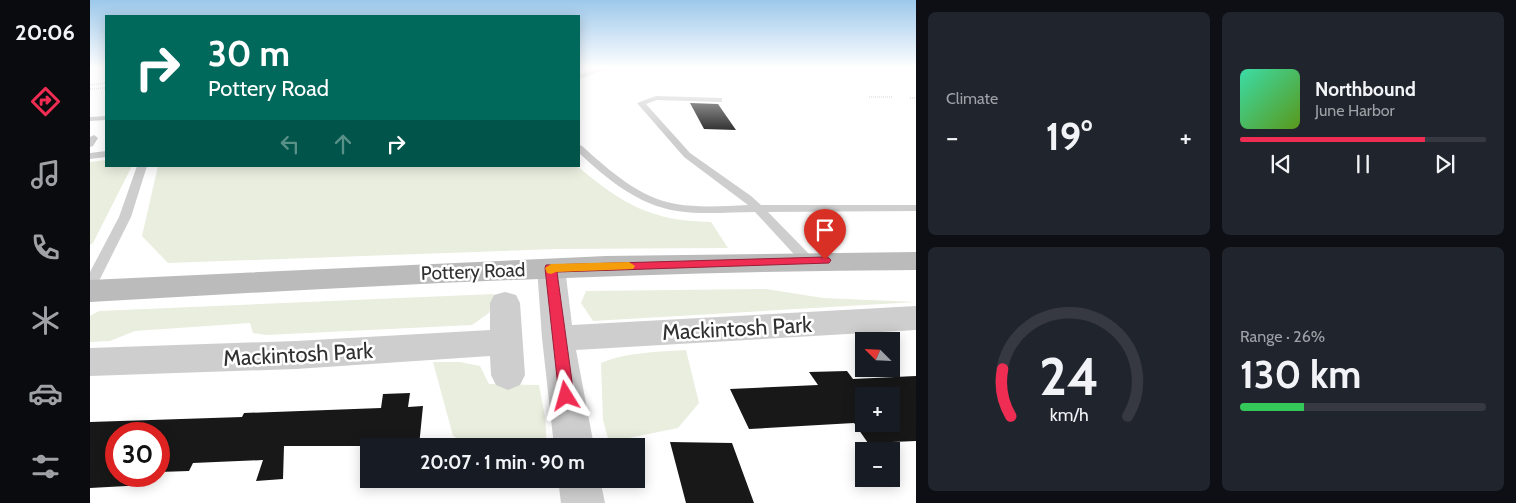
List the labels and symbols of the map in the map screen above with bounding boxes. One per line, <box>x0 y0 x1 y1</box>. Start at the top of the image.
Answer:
pin <box>804 209 846 260</box>
street label: Pottery Road <box>420 258 526 285</box>
street label: Mackintosh Park <box>661 311 813 346</box>
north arrow <box>855 332 900 378</box>
street label: Mackintosh Park <box>222 337 374 372</box>
position arrow <box>539 369 591 421</box>
speed limit sign: 30 <box>105 422 170 487</box>

